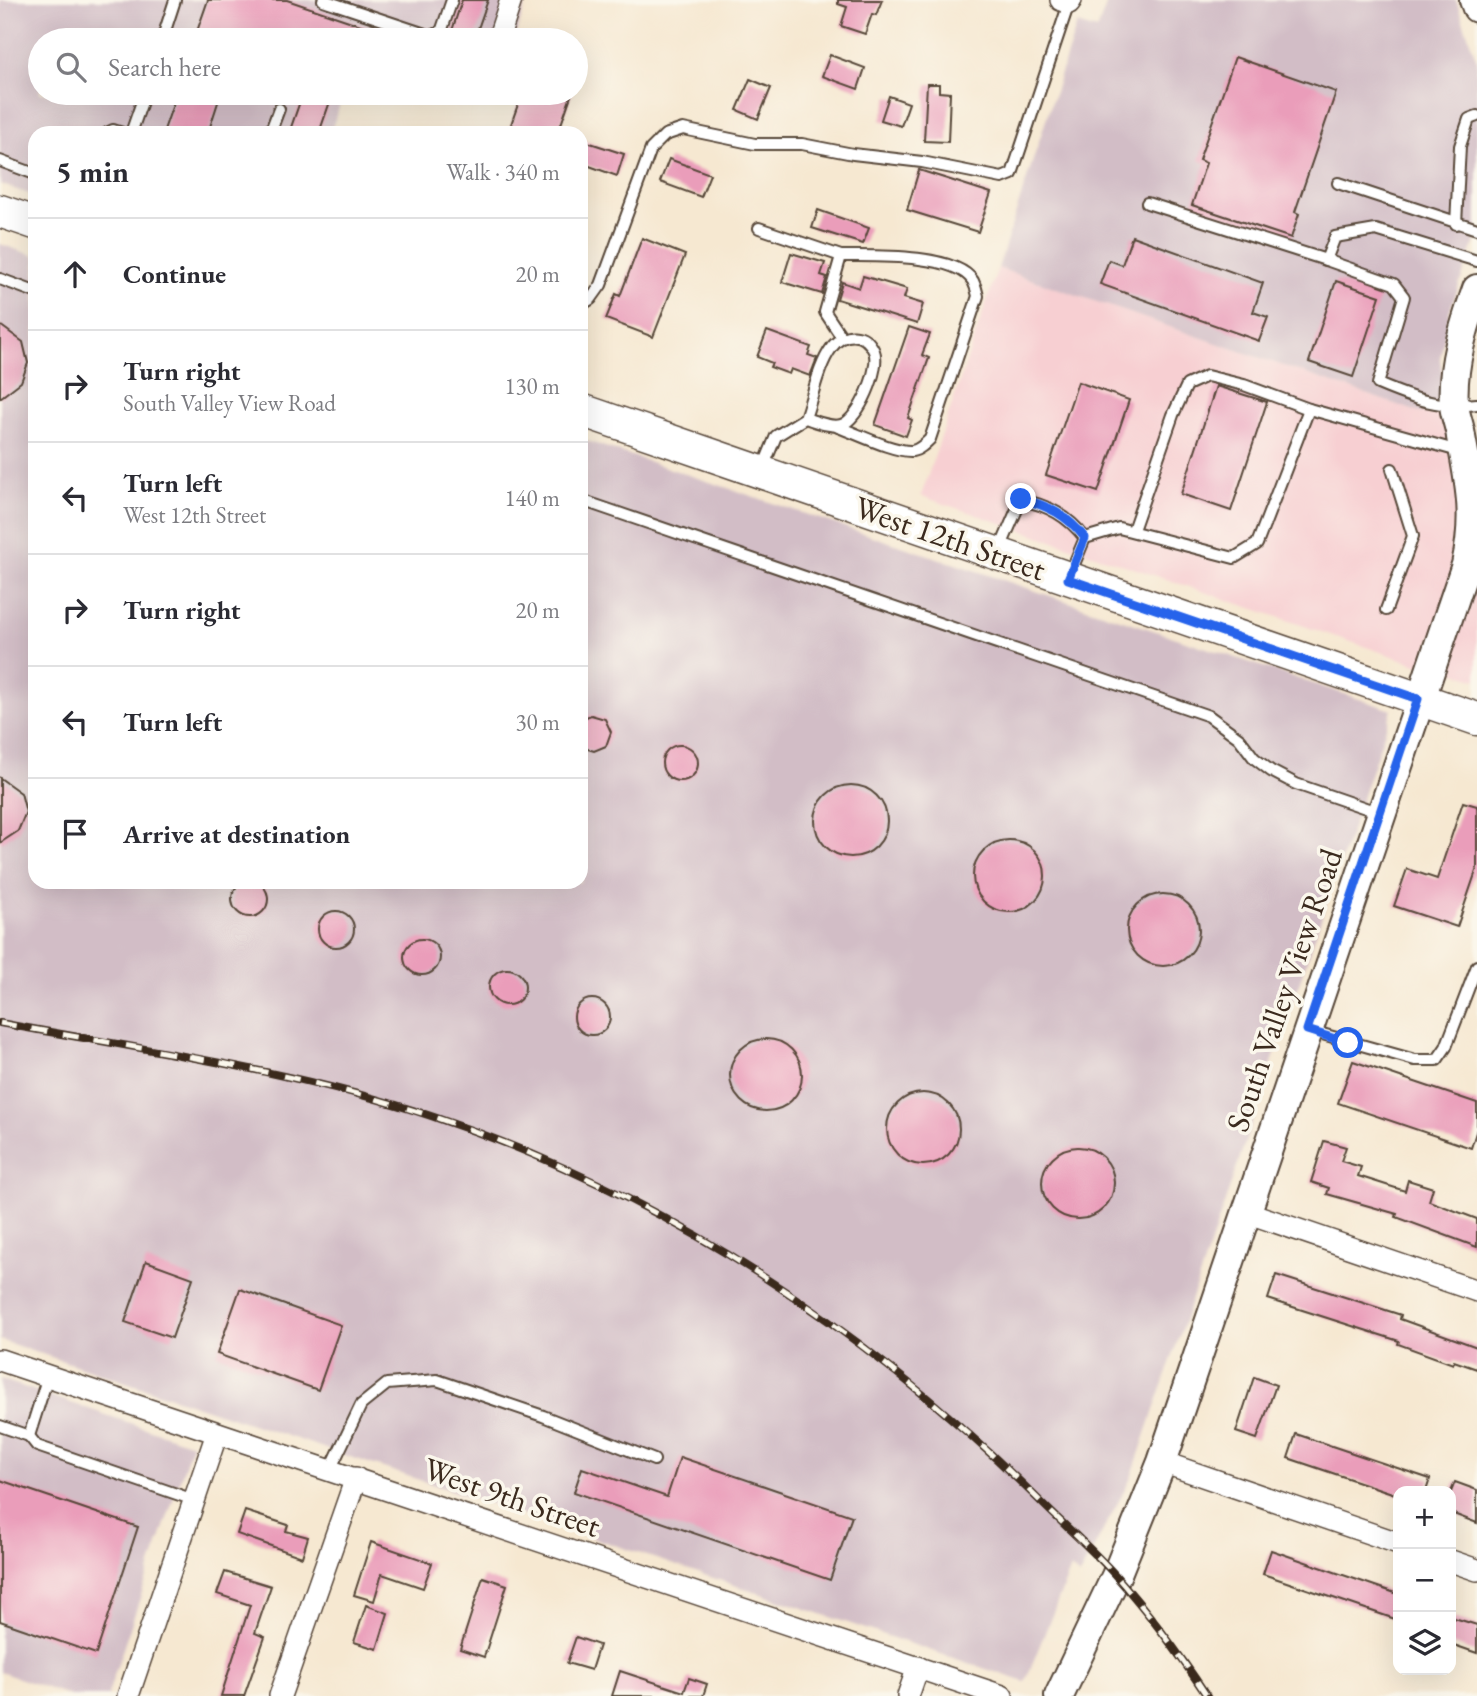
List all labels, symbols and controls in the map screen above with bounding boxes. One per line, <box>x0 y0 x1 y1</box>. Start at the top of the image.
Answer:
search box <box>28 28 588 105</box>
icon: search <box>52 48 90 86</box>
text: Search here <box>108 50 221 84</box>
text: 5 min <box>56 152 129 191</box>
text: Walk · 340 m <box>446 157 560 187</box>
icon: ahead <box>56 255 94 293</box>
text: Continue <box>123 257 226 291</box>
text: 20 m <box>515 259 560 289</box>
text: Turn right <box>123 354 241 388</box>
icon: right <box>56 367 94 405</box>
text: 130 m <box>504 371 560 401</box>
text: South Valley View Road <box>123 388 336 418</box>
text: Turn left <box>123 466 222 500</box>
icon: left <box>56 479 94 517</box>
text: 140 m <box>504 483 560 513</box>
route end <box>1005 483 1036 514</box>
street label: West 12th Street <box>849 486 1051 590</box>
text: West 12th Street <box>123 500 266 530</box>
icon: right <box>56 591 94 629</box>
text: Turn right <box>123 593 241 627</box>
text: 20 m <box>515 595 560 625</box>
icon: left <box>56 703 94 741</box>
text: Turn left <box>123 705 222 739</box>
text: 30 m <box>515 707 560 737</box>
icon: arrive <box>56 815 94 853</box>
text: Arrive at destination <box>123 817 350 851</box>
street label: South Valley View Road <box>1216 842 1352 1137</box>
route start <box>1332 1027 1363 1058</box>
street label: West 9th Street <box>418 1447 606 1547</box>
map controls <box>1393 1486 1456 1675</box>
button: + <box>1393 1486 1456 1549</box>
button: − <box>1393 1549 1456 1612</box>
button: layers <box>1393 1612 1456 1675</box>

